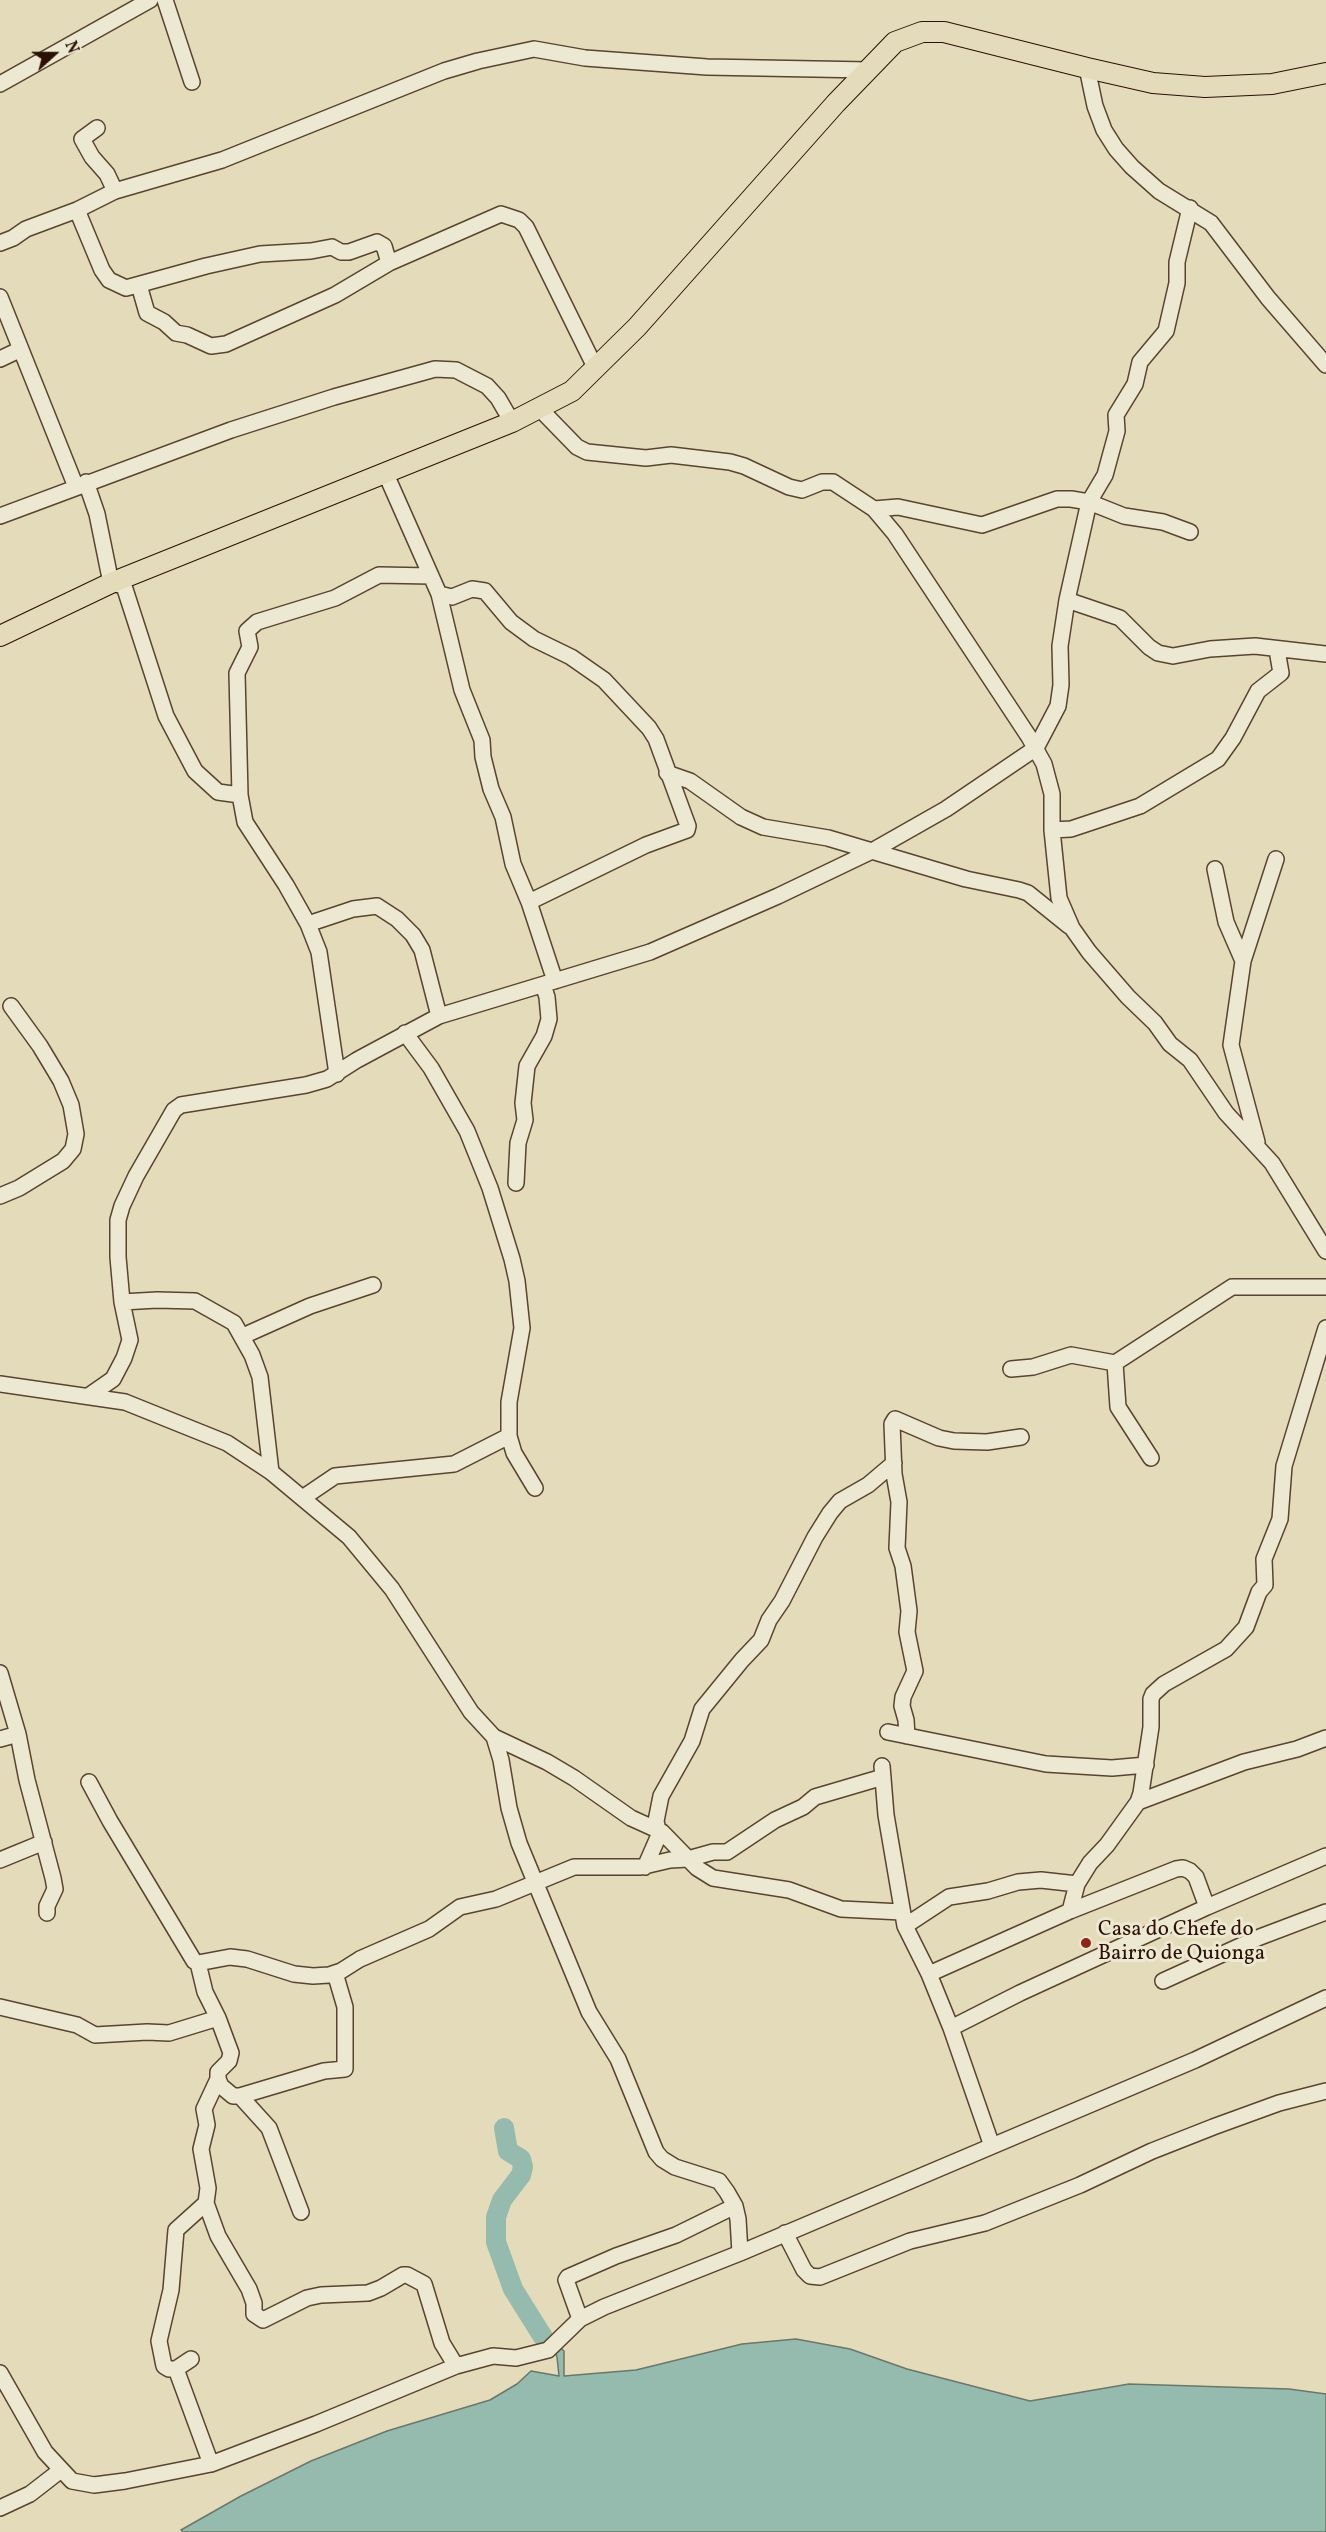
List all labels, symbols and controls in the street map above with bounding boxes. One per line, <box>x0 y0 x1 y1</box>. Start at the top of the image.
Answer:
north arrow <box>24 24 84 84</box>
text: N <box>58 38 83 57</box>
place label: Casa do Chefe do Bairro de Quionga <box>1098 1918 1265 1968</box>
marker: Casa do Chefe do Bairro de Quionga <box>1079 1936 1093 1950</box>

